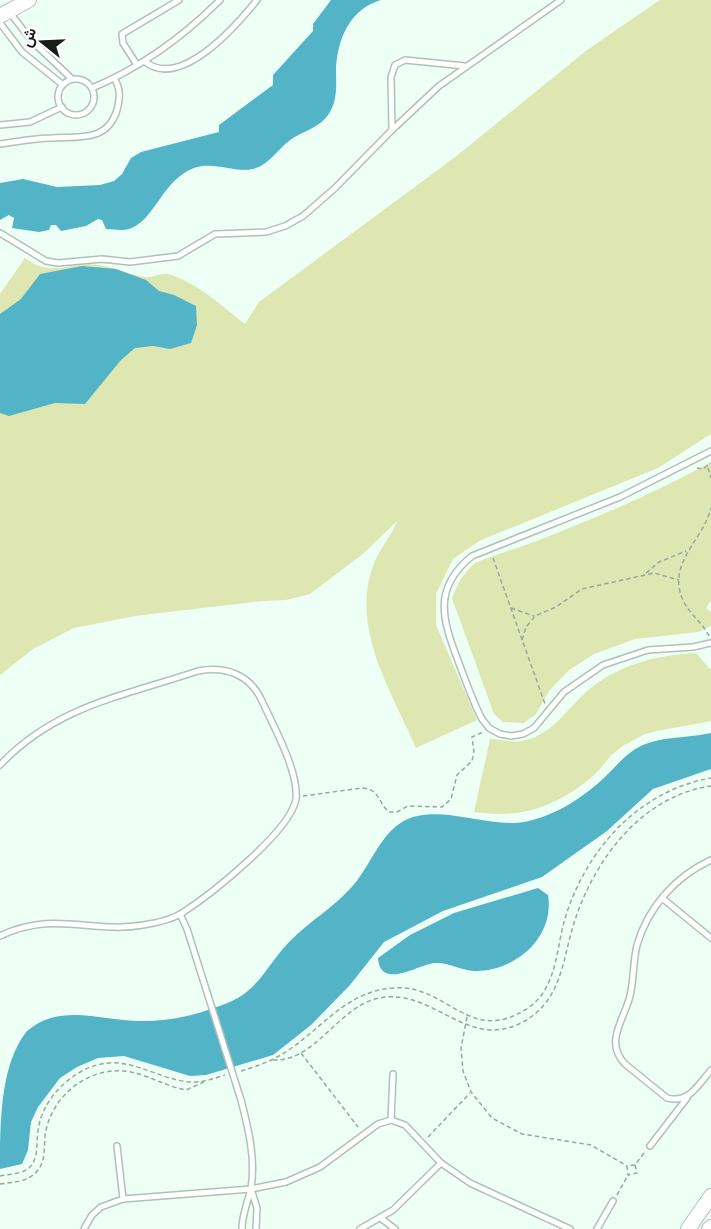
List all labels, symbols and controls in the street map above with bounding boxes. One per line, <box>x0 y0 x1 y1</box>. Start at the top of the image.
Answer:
north arrow <box>12 12 72 72</box>
text: ش <box>14 25 42 50</box>

